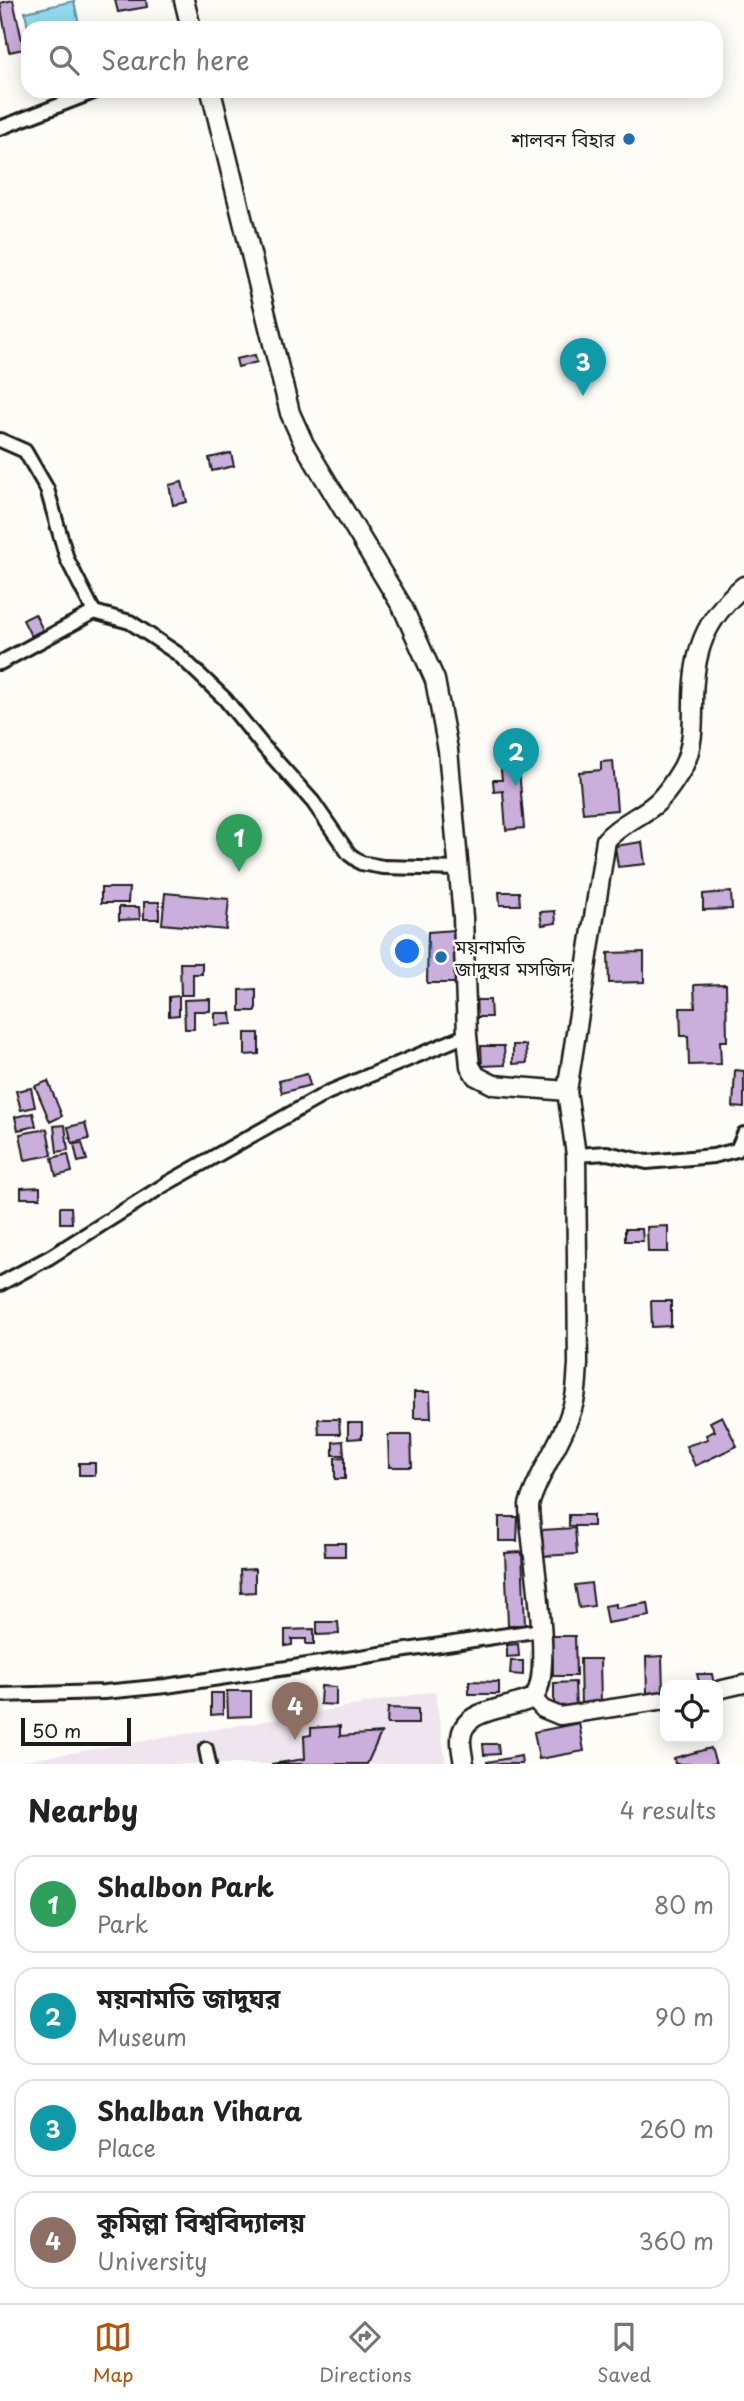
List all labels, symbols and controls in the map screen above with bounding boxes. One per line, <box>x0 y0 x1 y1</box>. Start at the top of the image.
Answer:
search box <box>21 21 723 98</box>
text: Search here <box>101 40 250 79</box>
icon: search <box>45 41 83 79</box>
place label: শালবন বিহার <box>510 125 616 153</box>
marker: শালবন বিহার <box>621 131 637 147</box>
pin: 3 <box>560 338 606 396</box>
pin: 2 <box>493 728 539 786</box>
pin: 1 <box>216 814 262 872</box>
place label: ময়নামতি জাদুঘর মসজিদ <box>454 932 572 982</box>
your location <box>390 934 424 968</box>
marker: ময়নামতি জাদুঘর মসজিদ <box>433 949 449 965</box>
map controls <box>660 1680 723 1743</box>
button: locate <box>660 1680 723 1743</box>
pin: 4 <box>272 1682 318 1740</box>
scale bar <box>21 1715 131 1747</box>
text: 50 m <box>32 1716 81 1744</box>
text: Nearby <box>28 1787 138 1832</box>
text: 4 results <box>620 1792 716 1827</box>
text: Shalbon Park <box>97 1867 274 1906</box>
text: 1 <box>48 1887 59 1922</box>
text: 80 m <box>654 1887 714 1922</box>
text: Park <box>97 1906 148 1941</box>
text: ময়নামতি জাদুঘর <box>97 1978 280 2017</box>
text: 2 <box>45 1999 61 2034</box>
text: 90 m <box>655 1999 714 2034</box>
text: Museum <box>97 2019 187 2054</box>
text: Shalban Vihara <box>97 2091 302 2130</box>
text: 3 <box>45 2111 61 2146</box>
text: 260 m <box>639 2111 714 2146</box>
text: Place <box>97 2130 156 2165</box>
text: কুমিল্লা বিশ্ববিদ্যালয় <box>97 2202 305 2241</box>
text: 4 <box>45 2223 61 2258</box>
text: 360 m <box>639 2223 714 2258</box>
text: University <box>97 2243 207 2278</box>
tab: Map <box>93 2318 133 2388</box>
tab: Directions <box>319 2318 412 2388</box>
tab: Saved <box>597 2318 651 2388</box>

